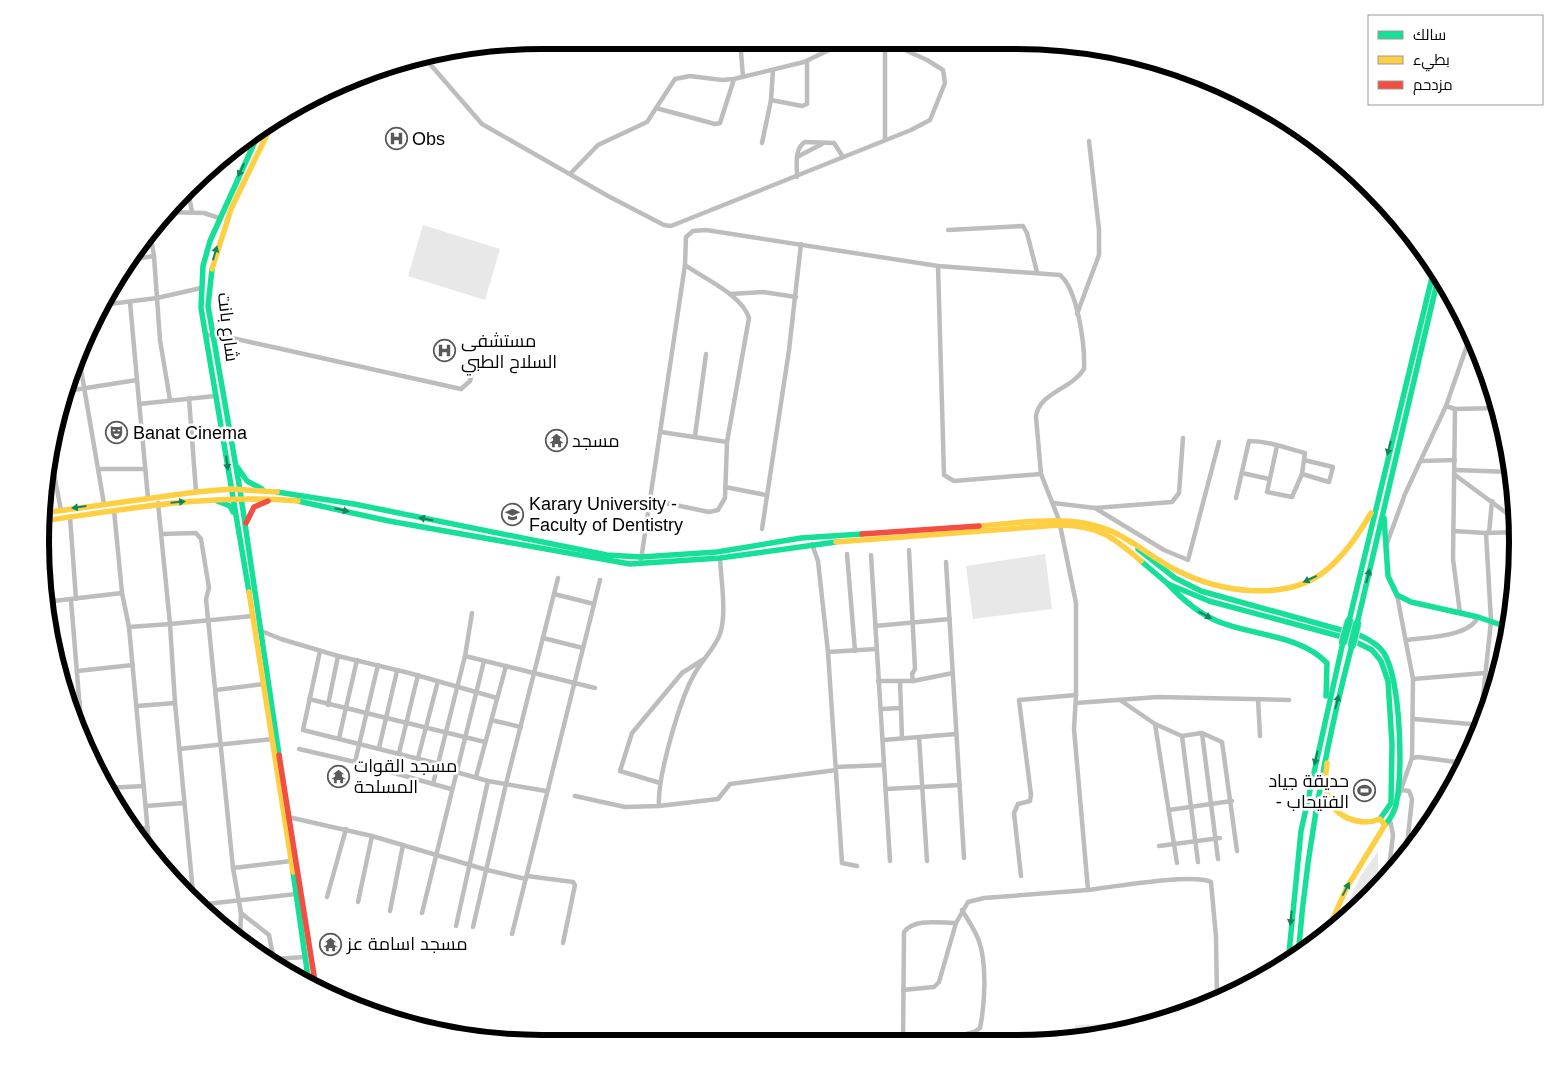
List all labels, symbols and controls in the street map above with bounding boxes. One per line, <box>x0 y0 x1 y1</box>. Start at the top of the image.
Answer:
legend <box>1368 15 1543 105</box>
text: سالك <box>1413 26 1446 43</box>
text: بطيء <box>1413 51 1450 72</box>
text: مزدحم <box>1413 76 1453 95</box>
hospital icon: Obs <box>384 127 408 151</box>
place label: Obs <box>412 129 445 149</box>
one-way arrow <box>237 163 245 177</box>
one-way arrow <box>211 245 219 260</box>
street label: شارع بانت <box>212 291 242 363</box>
place label: مستشفى السلاح الطبي <box>461 331 557 376</box>
hospital icon: مستشفى السلاح الطبي <box>433 339 457 363</box>
theatre icon: Banat Cinema <box>105 421 129 445</box>
place label: Banat Cinema <box>133 423 248 443</box>
temple icon: مسجد <box>544 429 568 453</box>
place label: مسجد <box>572 431 620 451</box>
one-way arrow <box>1385 441 1393 456</box>
one-way arrow <box>223 455 231 471</box>
place label: Karary University - Faculty of Dentistry <box>529 494 683 535</box>
one-way arrow <box>170 498 186 506</box>
school or university icon: Karary University - Faculty of Dentistry <box>501 502 525 526</box>
one-way arrow <box>70 504 86 512</box>
one-way arrow <box>334 506 349 514</box>
one-way arrow <box>417 514 433 522</box>
one-way arrow <box>1364 569 1372 584</box>
one-way arrow <box>1303 576 1317 584</box>
one-way arrow <box>1198 611 1213 619</box>
one-way arrow <box>1333 694 1341 709</box>
one-way arrow <box>1312 750 1320 765</box>
place label: مسجد القوات المسلحة <box>354 756 457 797</box>
temple icon: مسجد القوات المسلحة <box>326 764 350 788</box>
place label: حديقة جياد - الفتيحاب <box>1268 771 1349 812</box>
sports icon: حديقة جياد - الفتيحاب <box>1353 779 1377 803</box>
one-way arrow <box>1342 882 1351 896</box>
one-way arrow <box>1287 911 1295 927</box>
temple icon: مسجد اسامة عز <box>319 932 343 956</box>
place label: مسجد اسامة عز <box>346 934 468 955</box>

